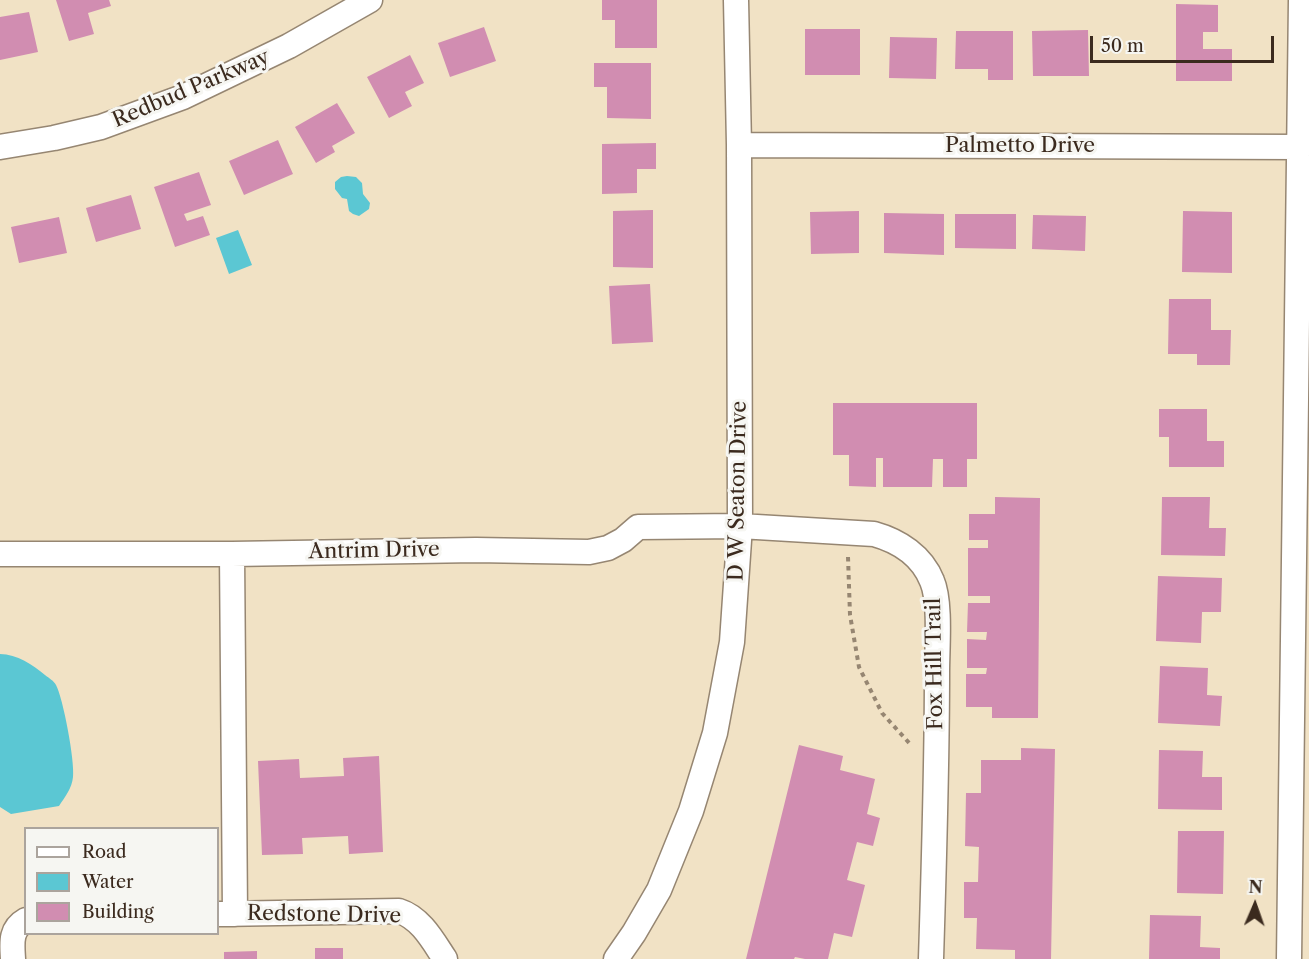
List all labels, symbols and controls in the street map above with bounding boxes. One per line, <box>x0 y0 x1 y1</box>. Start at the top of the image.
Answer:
scale bar <box>1093 24 1278 62</box>
text: 50 m <box>1101 35 1144 57</box>
street label: Redbud Parkway <box>109 45 273 133</box>
street label: Palmetto Drive <box>945 133 1095 159</box>
street label: D W Seaton Drive <box>724 401 752 581</box>
street label: Antrim Drive <box>308 537 440 565</box>
street label: Fox Hill Trail <box>921 598 949 730</box>
legend <box>24 827 219 935</box>
text: Road <box>82 841 127 863</box>
text: Water <box>82 871 134 893</box>
north arrow <box>1225 875 1285 935</box>
text: N <box>1248 877 1263 897</box>
text: Building <box>82 901 154 923</box>
street label: Redstone Drive <box>247 901 401 929</box>

